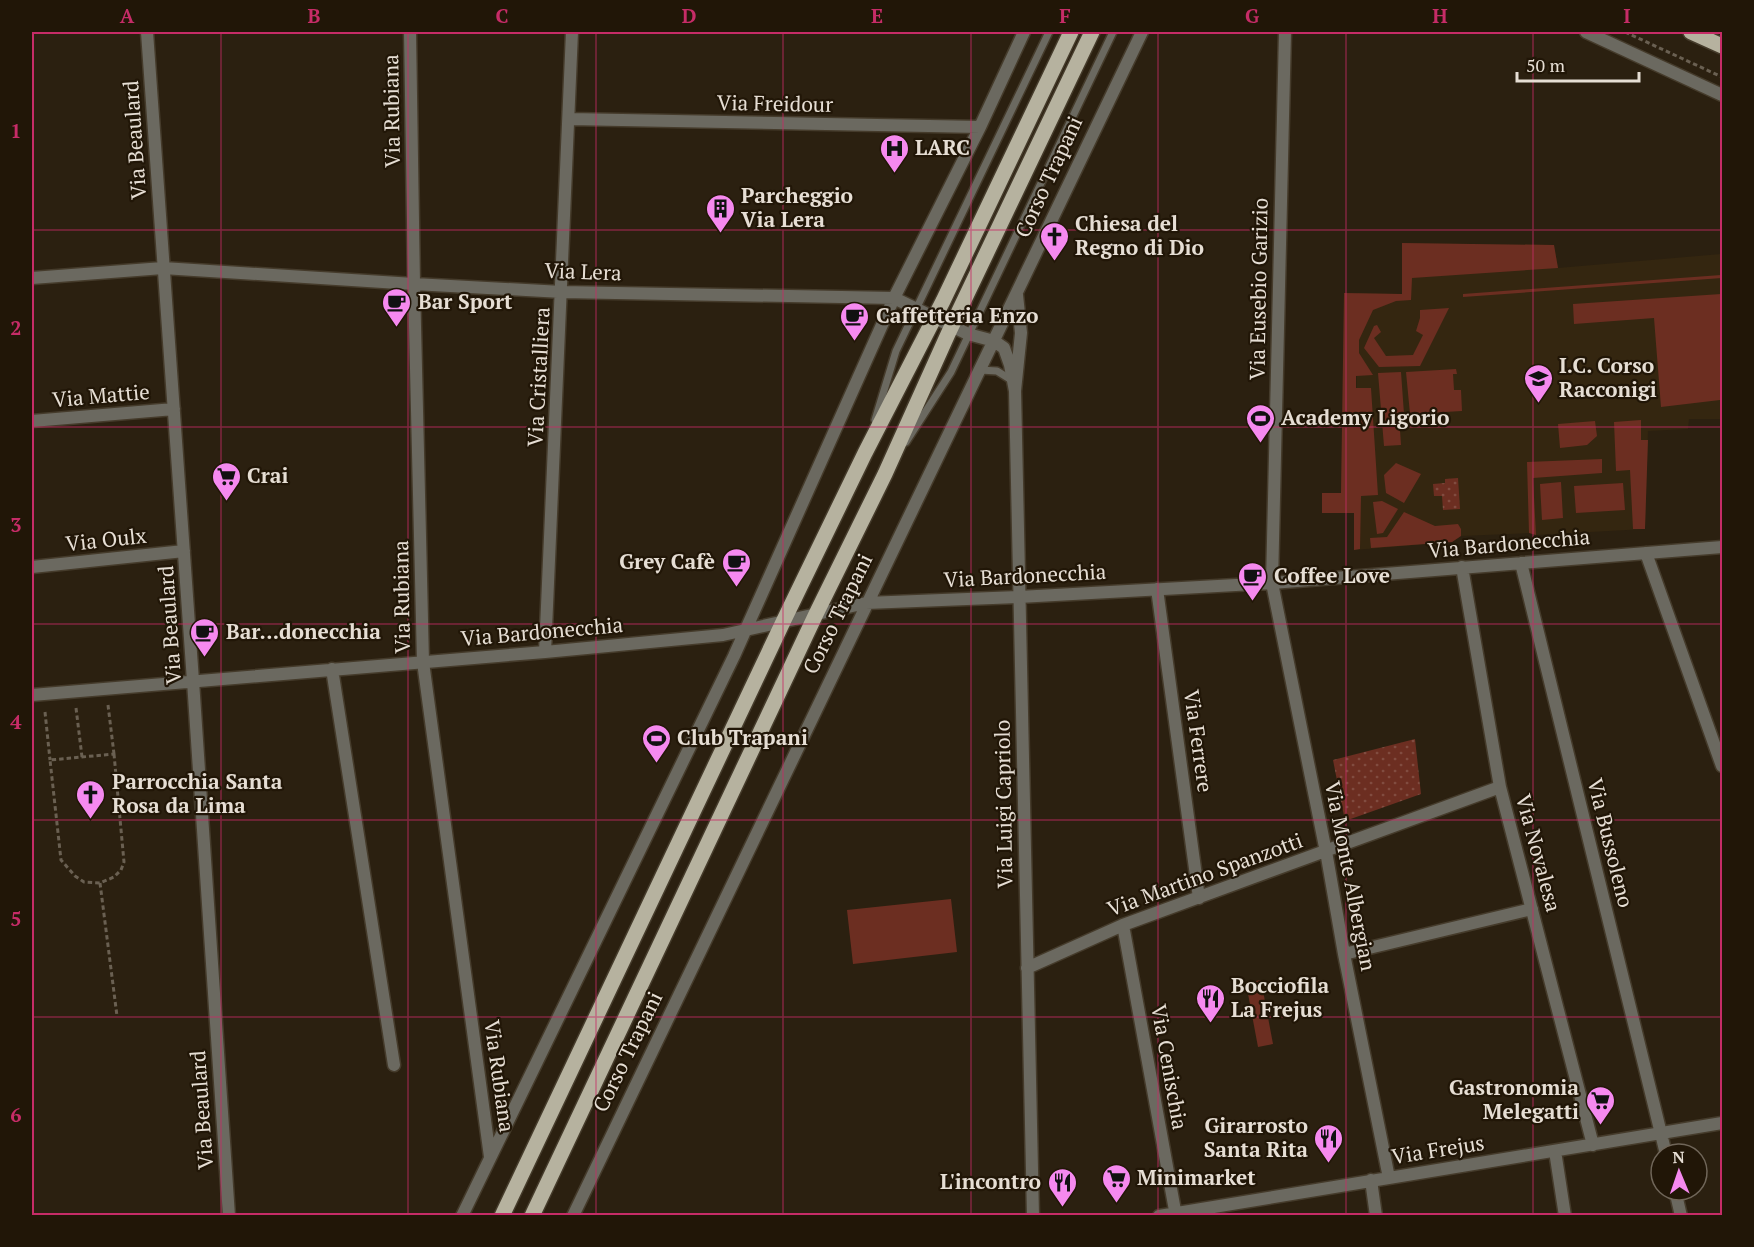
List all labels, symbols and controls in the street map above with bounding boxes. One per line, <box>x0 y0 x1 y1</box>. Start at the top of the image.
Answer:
text: A <box>120 2 135 29</box>
text: B <box>308 2 321 29</box>
text: C <box>495 2 509 29</box>
text: D <box>682 2 696 29</box>
text: E <box>871 2 883 29</box>
text: F <box>1059 2 1071 29</box>
text: G <box>1245 2 1259 29</box>
text: H <box>1432 2 1448 29</box>
text: I <box>1623 2 1631 29</box>
scale bar <box>1517 45 1638 83</box>
text: 50 m <box>1526 53 1566 77</box>
street label: Via Rubiana <box>376 54 406 168</box>
street label: Via Beaulard <box>116 79 152 200</box>
street label: Via Freidour <box>717 88 833 118</box>
street label: Corso Trapani <box>1008 111 1088 242</box>
text: 1 <box>10 117 22 144</box>
hospital icon: LARC <box>878 132 910 174</box>
place label: LARC <box>915 133 970 161</box>
place label: Parcheggio Via Lera <box>741 181 853 233</box>
building icon: Parcheggio Via Lera <box>704 192 736 234</box>
street label: Via Eusebio Garizio <box>1242 198 1274 380</box>
place label: Chiesa del Regno di Dio <box>1075 209 1204 261</box>
church icon: Chiesa del Regno di Dio <box>1038 220 1070 262</box>
street label: Via Lera <box>544 256 622 286</box>
cafe icon: Bar Sport <box>381 286 413 328</box>
place label: Bar Sport <box>418 287 513 315</box>
cafe icon: Caffetteria Enzo <box>839 300 871 342</box>
place label: Caffetteria Enzo <box>876 301 1038 329</box>
street label: Via Cristalliera <box>520 306 556 448</box>
text: 2 <box>10 314 22 341</box>
place label: I.C. Corso Racconigi <box>1559 351 1657 403</box>
school or university icon: I.C. Corso Racconigi <box>1522 362 1554 404</box>
street label: Via Mattie <box>51 377 151 413</box>
sports icon: Academy Ligorio <box>1244 402 1276 444</box>
place label: Academy Ligorio <box>1281 403 1449 431</box>
supermarket icon: Crai <box>210 460 242 502</box>
place label: Crai <box>247 461 288 489</box>
text: 3 <box>10 511 22 538</box>
street label: Via Oulx <box>64 521 148 557</box>
street label: Via Bardonecchia <box>1427 522 1592 564</box>
street label: Via Rubiana <box>386 540 416 654</box>
cafe icon: Grey Cafè <box>720 546 752 588</box>
place label: Grey Cafè <box>619 547 715 575</box>
street label: Corso Trapani <box>796 549 878 678</box>
street label: Via Bardonecchia <box>943 557 1107 593</box>
cafe icon: Coffee Love <box>1237 560 1269 602</box>
place label: Coffee Love <box>1274 561 1390 589</box>
street label: Via Beaulard <box>151 564 187 685</box>
street label: Via Bardonecchia <box>460 610 625 652</box>
cafe icon: Bar...donecchia <box>189 616 221 658</box>
place label: Bar...donecchia <box>226 617 381 645</box>
street label: Via Ferrere <box>1178 688 1220 794</box>
text: 4 <box>10 708 22 735</box>
street label: Via Luigi Capriolo <box>988 719 1018 889</box>
sports icon: Club Trapani <box>640 722 672 764</box>
place label: Club Trapani <box>677 723 808 751</box>
place label: Parrocchia Santa Rosa da Lima <box>112 767 283 819</box>
street label: Via Bussoleno <box>1581 775 1641 910</box>
church icon: Parrocchia Santa Rosa da Lima <box>75 778 107 820</box>
street label: Via Monte Albergian <box>1319 778 1383 974</box>
street label: Via Novalesa <box>1510 791 1568 915</box>
street label: Via Martino Spanzotti <box>1103 826 1306 922</box>
text: 5 <box>10 905 22 932</box>
place label: Bocciofila La Frejus <box>1231 971 1329 1023</box>
restaurant icon: Bocciofila La Frejus <box>1194 982 1226 1024</box>
street label: Corso Trapani <box>586 987 668 1116</box>
street label: Via Cenischia <box>1145 1002 1195 1132</box>
street label: Via Rubiana <box>478 1018 522 1134</box>
street label: Via Beaulard <box>183 1049 219 1170</box>
place label: Gastronomia Melegatti <box>1449 1073 1579 1125</box>
supermarket icon: Gastronomia Melegatti <box>1584 1084 1616 1126</box>
text: 6 <box>10 1101 22 1128</box>
place label: Girarrosto Santa Rita <box>1204 1111 1308 1163</box>
restaurant icon: Girarrosto Santa Rita <box>1313 1122 1345 1164</box>
street label: Via Frejus <box>1389 1128 1486 1170</box>
north arrow <box>1649 1142 1709 1202</box>
text: N <box>1672 1146 1685 1168</box>
supermarket icon: Minimarket <box>1100 1162 1132 1204</box>
place label: Minimarket <box>1137 1163 1256 1191</box>
restaurant icon: L'incontro <box>1046 1166 1078 1208</box>
place label: L'incontro <box>940 1167 1041 1195</box>

